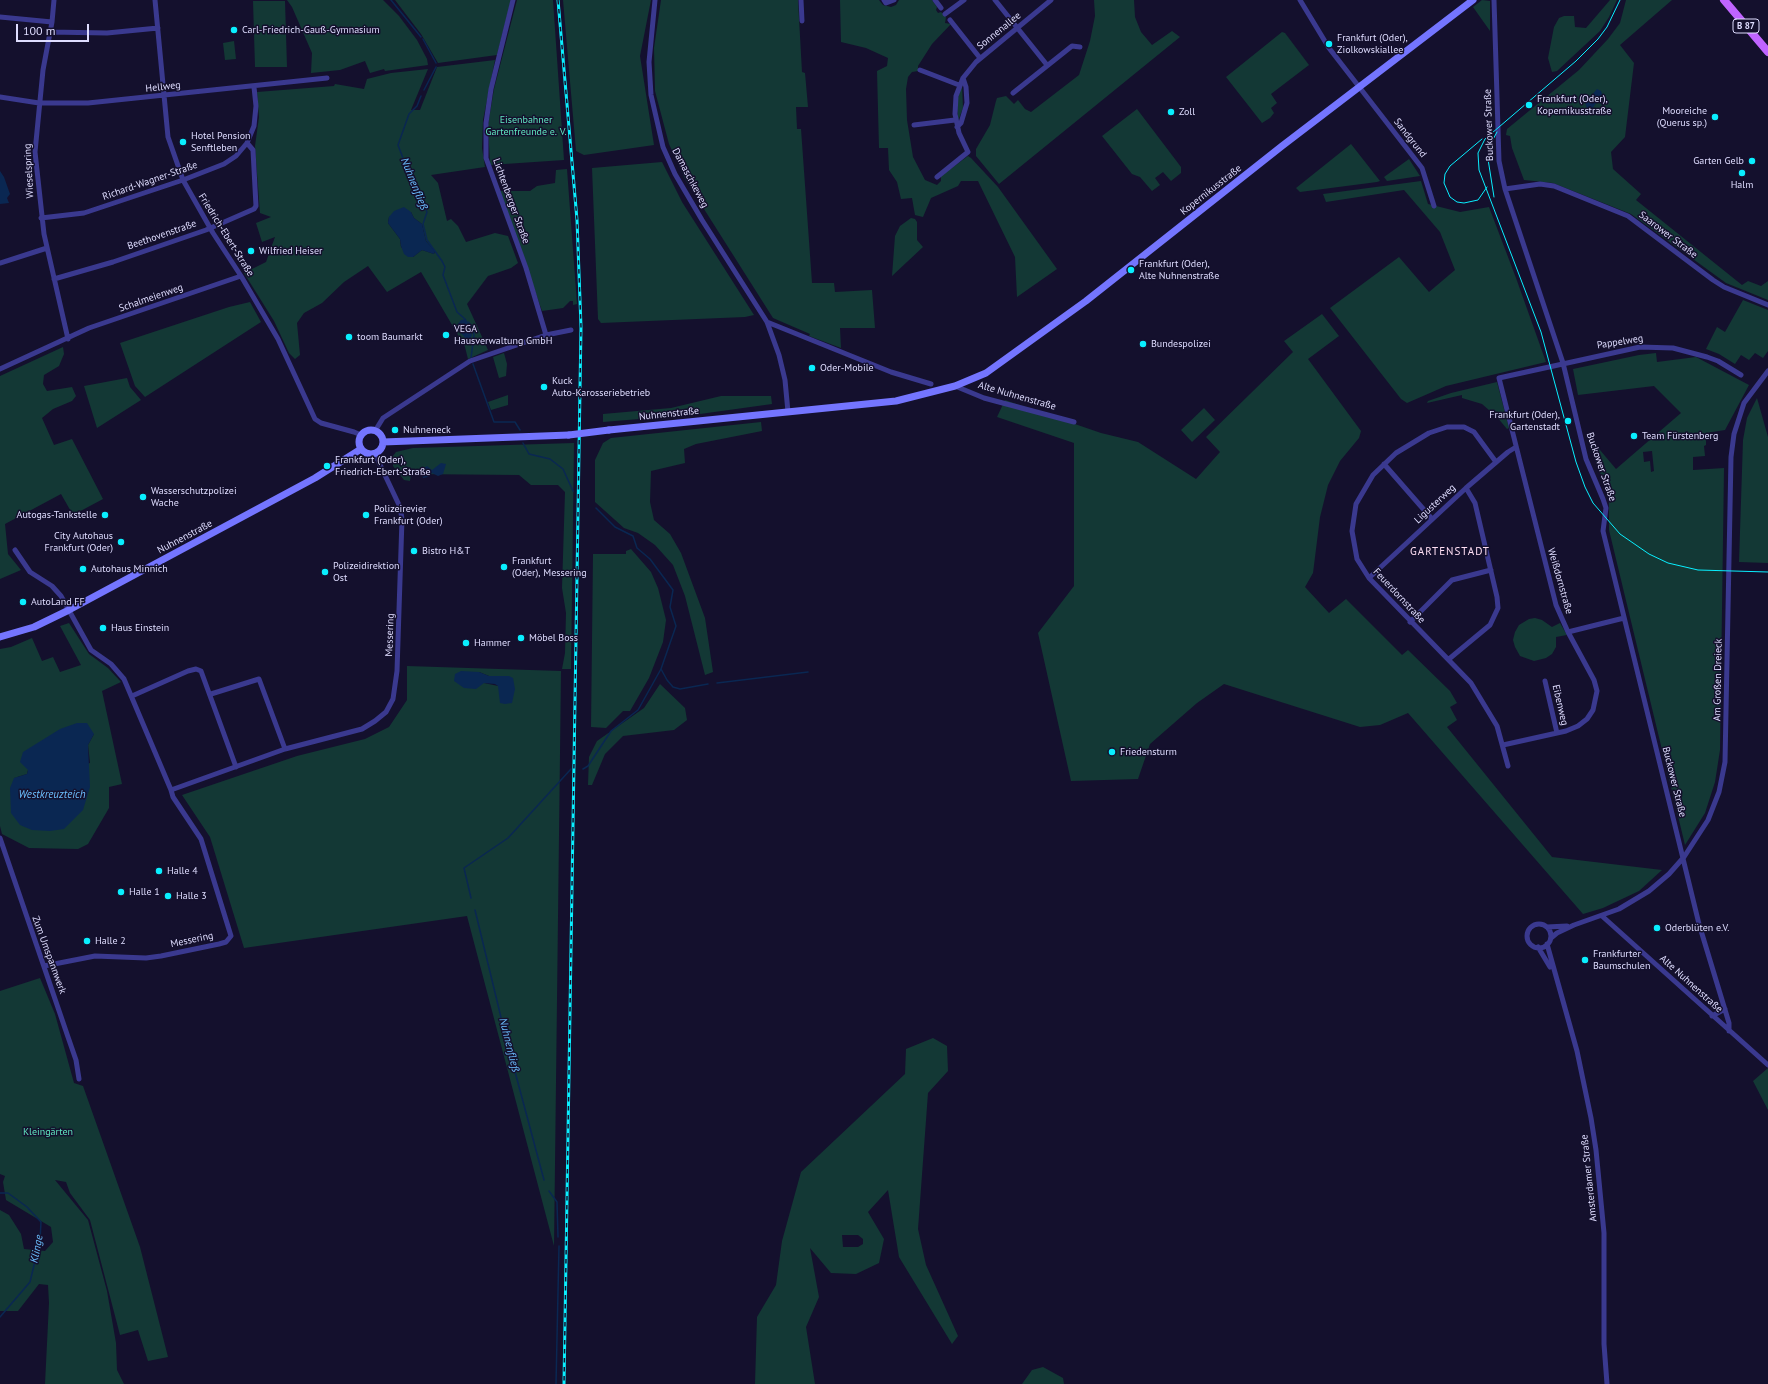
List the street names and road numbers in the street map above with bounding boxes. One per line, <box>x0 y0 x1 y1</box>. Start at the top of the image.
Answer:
street label: Sonnenallee <box>975 10 1023 52</box>
road number: B 87 <box>1733 19 1759 33</box>
street label: Hellweg <box>145 79 181 95</box>
street label: Buckower Straße <box>1482 89 1496 161</box>
street label: Sandgrund <box>1391 116 1429 160</box>
street label: Wieselspring <box>22 143 36 199</box>
street label: Damaschkeweg <box>669 146 711 210</box>
street label: Lichtenberger Straße <box>490 157 532 245</box>
street label: Richard-Wagner-Straße <box>101 159 199 203</box>
street label: Kopernikusstraße <box>1178 162 1244 218</box>
street label: Friedrich-Ebert-Straße <box>196 191 256 279</box>
street label: Saarower Straße <box>1636 209 1700 261</box>
street label: Beethovenstraße <box>126 218 198 252</box>
street label: Schalmeienweg <box>117 281 185 315</box>
street label: Pappelweg <box>1596 332 1644 352</box>
street label: Alte Nuhnenstraße <box>977 379 1057 413</box>
street label: Nuhnenstraße <box>638 405 700 423</box>
street label: Buckower Straße <box>1584 431 1618 503</box>
street label: Ligusterweg <box>1412 482 1458 526</box>
street label: Nuhnenstraße <box>155 517 215 557</box>
street label: Weißdornstraße <box>1545 547 1575 615</box>
street label: Feuerdornstraße <box>1371 566 1427 626</box>
street label: Messering <box>383 613 397 657</box>
street label: Am Großen Dreieck <box>1711 639 1725 721</box>
street label: Eibenweg <box>1549 683 1571 727</box>
street label: Buckower Straße <box>1659 746 1689 818</box>
street label: Zum Umspannwerk <box>29 914 69 996</box>
street label: Messering <box>170 930 214 950</box>
street label: Alte Nuhnenstraße <box>1657 953 1725 1015</box>
street label: Amsterdamer Straße <box>1578 1134 1600 1222</box>

